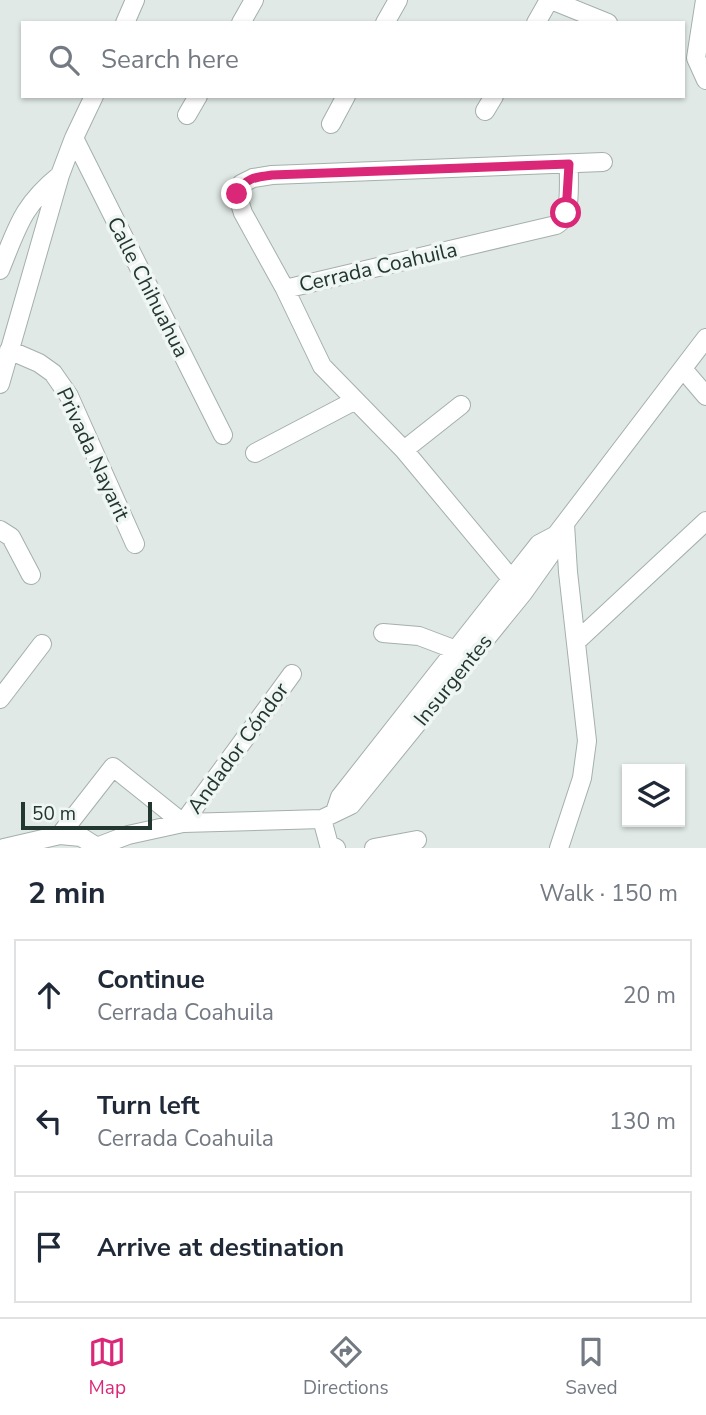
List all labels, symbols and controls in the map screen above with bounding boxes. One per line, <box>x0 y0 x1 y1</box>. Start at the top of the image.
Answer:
search box <box>21 21 685 98</box>
icon: search <box>45 41 83 79</box>
text: Search here <box>101 42 239 77</box>
route end <box>221 178 252 209</box>
route start <box>550 197 581 228</box>
street label: Calle Chihuahua <box>100 212 196 362</box>
street label: Cerrada Coahuila <box>296 235 460 299</box>
street label: Privada Nayarit <box>50 383 136 526</box>
street label: Insurgentes <box>407 628 499 732</box>
street label: Andador Cóndor <box>181 676 295 819</box>
map controls <box>622 764 685 827</box>
button: layers <box>622 764 685 827</box>
scale bar <box>21 799 152 831</box>
text: 50 m <box>32 801 76 827</box>
text: 2 min <box>28 873 106 914</box>
text: Walk · 150 m <box>539 878 678 909</box>
text: Continue <box>97 962 205 997</box>
icon: ahead <box>30 976 68 1014</box>
text: 20 m <box>623 980 676 1011</box>
text: Cerrada Coahuila <box>97 997 274 1028</box>
text: Turn left <box>97 1088 200 1123</box>
icon: left <box>30 1102 68 1140</box>
text: 130 m <box>609 1106 676 1137</box>
text: Cerrada Coahuila <box>97 1123 274 1154</box>
icon: arrive <box>30 1228 68 1266</box>
text: Arrive at destination <box>97 1230 344 1265</box>
tab: Map <box>88 1333 126 1401</box>
tab: Directions <box>303 1333 389 1401</box>
tab: Saved <box>565 1333 618 1401</box>

